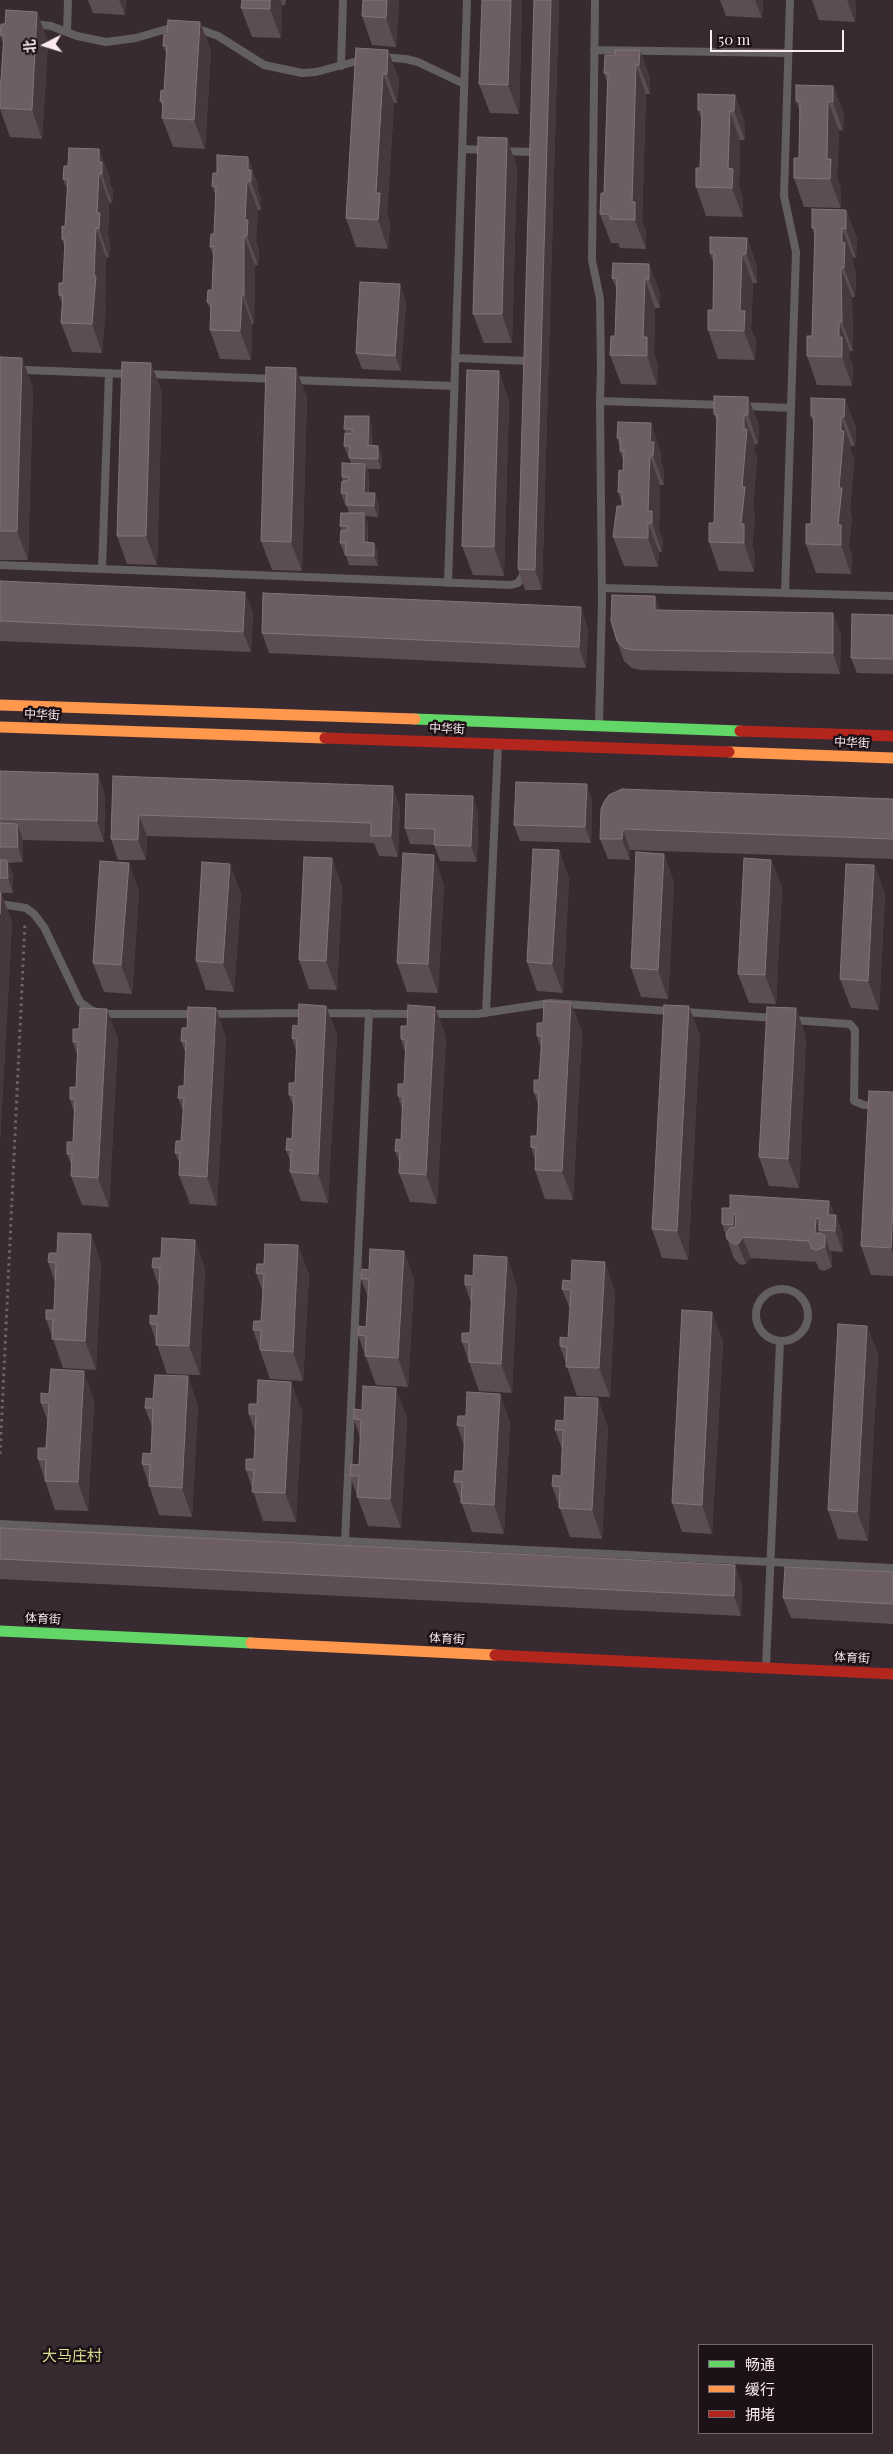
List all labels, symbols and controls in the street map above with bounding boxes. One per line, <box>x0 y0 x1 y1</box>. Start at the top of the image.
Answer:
north arrow <box>20 20 70 70</box>
scale bar <box>713 20 847 52</box>
text: 50 m <box>718 29 750 49</box>
text: 北 <box>19 39 40 54</box>
street label: 中华街 <box>24 707 60 723</box>
street label: 中华街 <box>429 721 465 737</box>
street label: 中华街 <box>834 735 870 751</box>
street label: 体育街 <box>25 1611 61 1627</box>
street label: 体育街 <box>429 1631 465 1647</box>
street label: 体育街 <box>834 1650 870 1666</box>
legend <box>698 2344 873 2434</box>
district label: 大马庄村 <box>42 2347 102 2365</box>
text: 畅通 <box>745 2354 775 2374</box>
text: 缓行 <box>745 2379 775 2399</box>
text: 拥堵 <box>745 2404 775 2424</box>

